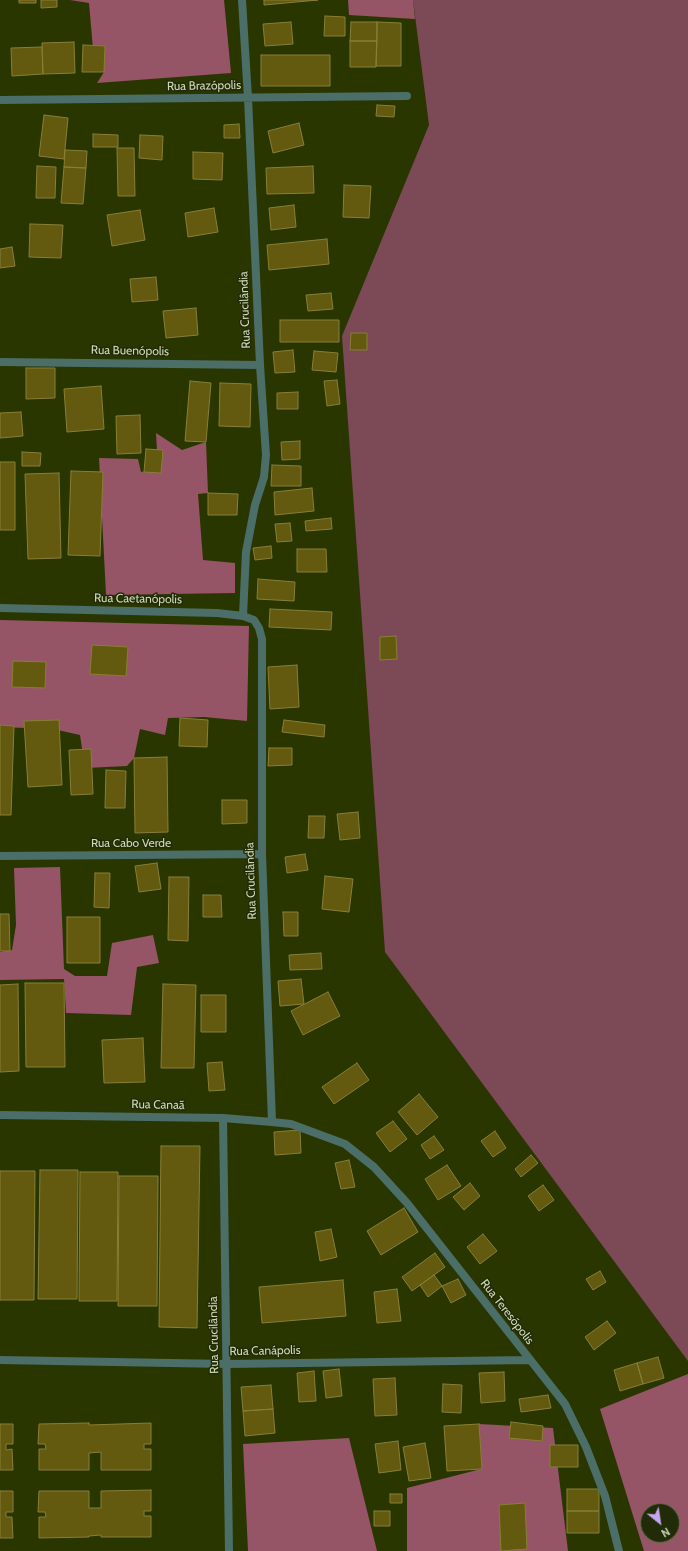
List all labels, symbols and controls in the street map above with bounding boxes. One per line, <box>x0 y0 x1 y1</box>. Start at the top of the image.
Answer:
street label: Rua Brazópolis <box>167 78 241 94</box>
street label: Rua Crucilândia <box>236 271 254 349</box>
street label: Rua Buenópolis <box>91 343 169 359</box>
street label: Rua Caetanópolis <box>94 591 182 607</box>
street label: Rua Cabo Verde <box>91 836 171 850</box>
street label: Rua Crucilândia <box>242 842 260 920</box>
street label: Rua Canaã <box>131 1097 185 1113</box>
street label: Rua Teresópolis <box>477 1277 537 1347</box>
street label: Rua Crucilândia <box>206 1296 222 1374</box>
street label: Rua Canápolis <box>229 1343 301 1359</box>
north arrow <box>640 1503 680 1543</box>
text: N <box>659 1525 672 1541</box>

